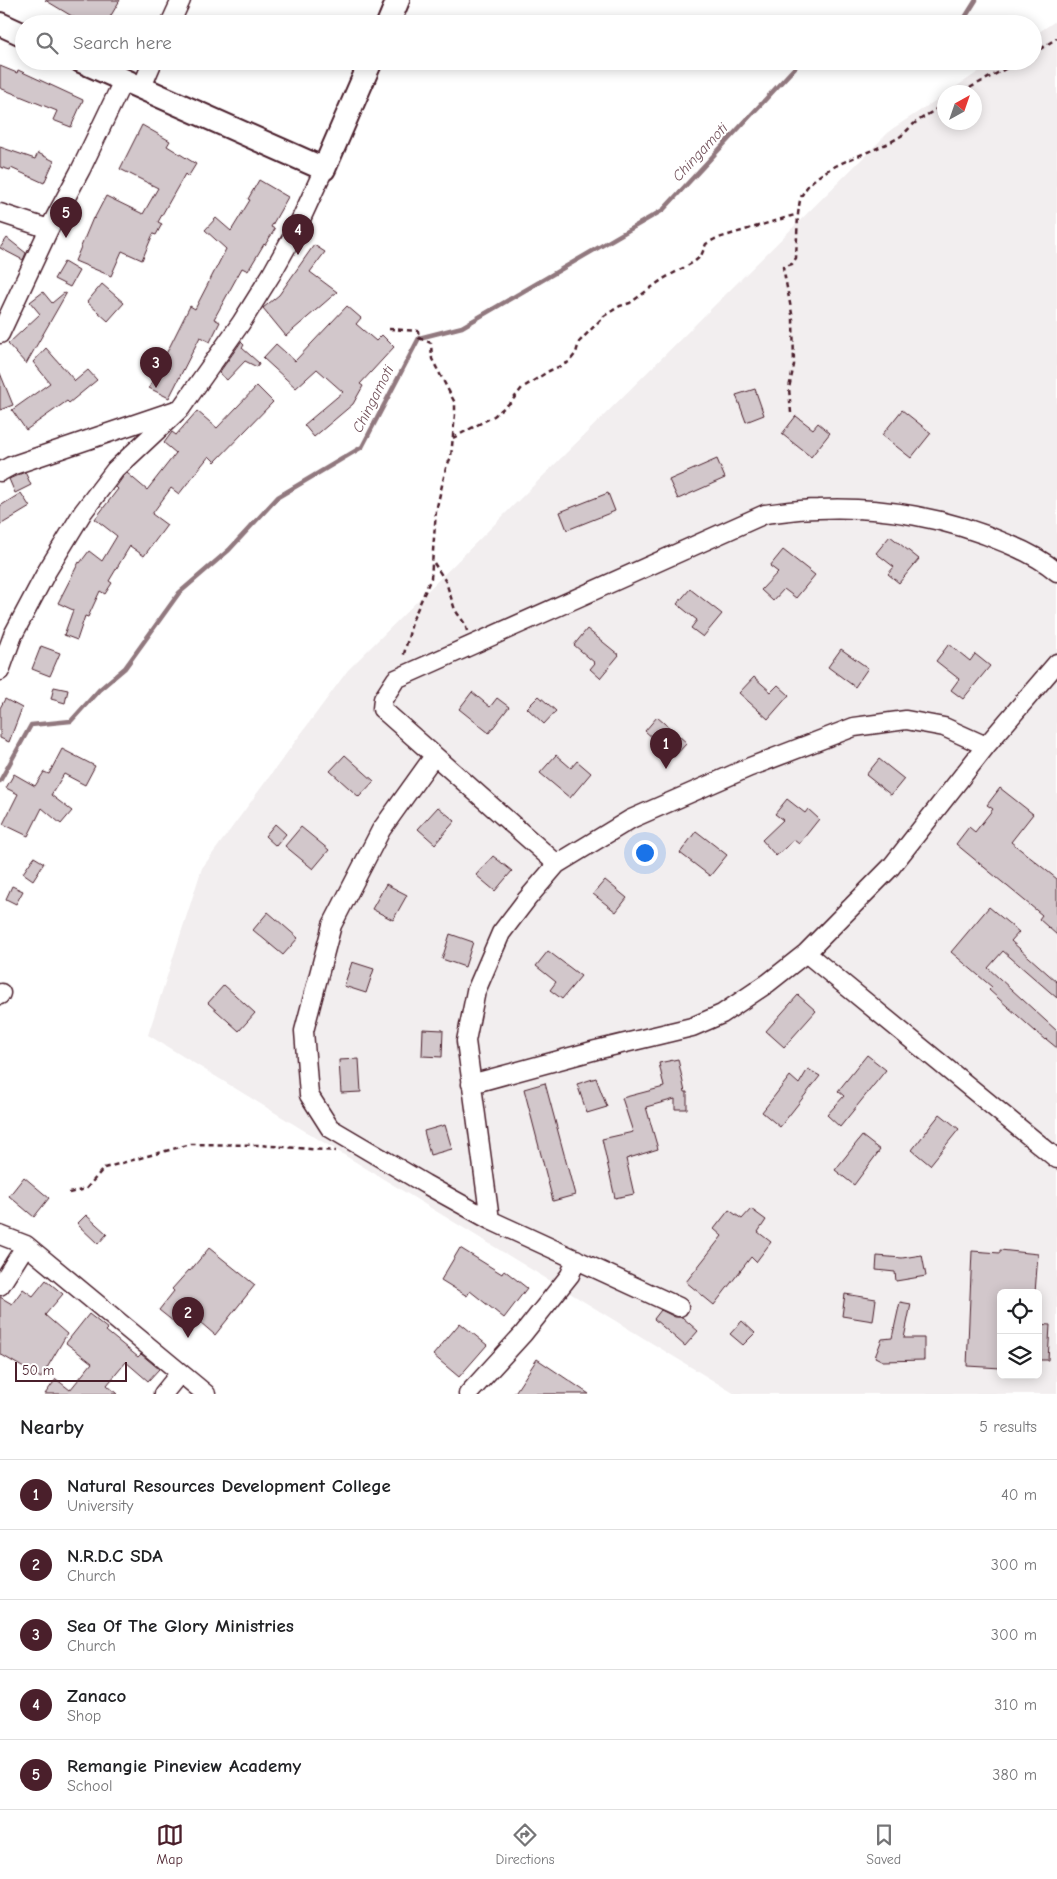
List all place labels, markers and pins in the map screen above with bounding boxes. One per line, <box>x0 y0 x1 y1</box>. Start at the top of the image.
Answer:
pin: 5 <box>50 197 82 238</box>
pin: 4 <box>282 214 314 255</box>
pin: 3 <box>140 347 172 388</box>
pin: 1 <box>650 728 682 769</box>
pin: 2 <box>172 1297 204 1338</box>

